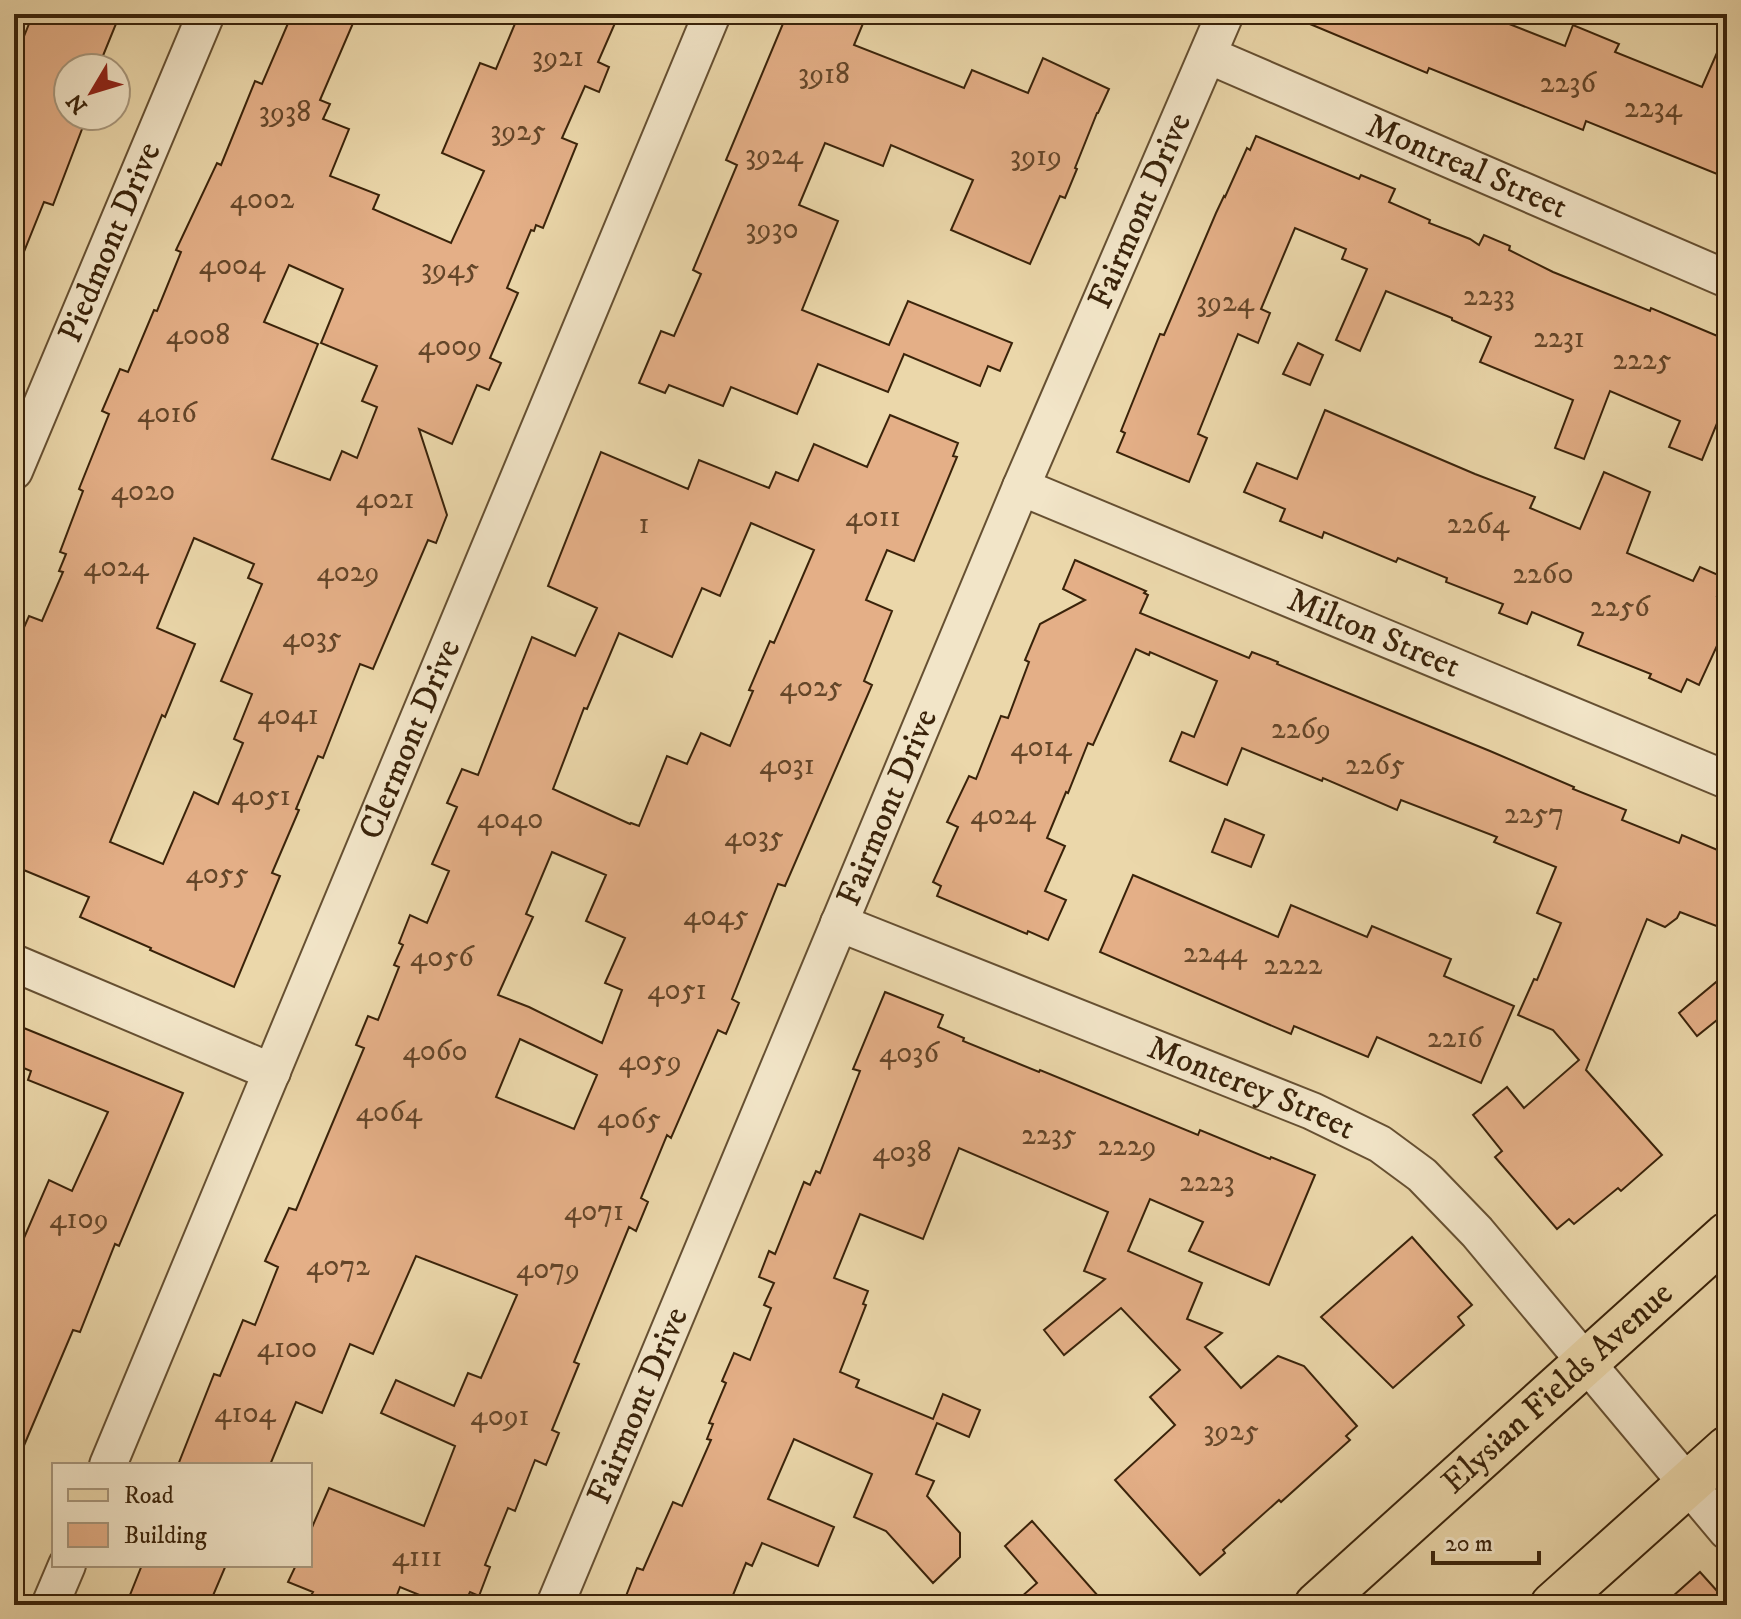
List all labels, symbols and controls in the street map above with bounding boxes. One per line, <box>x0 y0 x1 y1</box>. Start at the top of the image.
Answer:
house number: 3921 <box>532 39 584 76</box>
north arrow <box>52 52 132 132</box>
house number: 3918 <box>798 56 850 93</box>
house number: 2236 <box>1540 65 1598 102</box>
text: N <box>61 88 94 119</box>
house number: 2234 <box>1624 90 1683 127</box>
house number: 3938 <box>259 94 311 131</box>
street label: Montreal Street <box>1360 105 1574 229</box>
street label: Fairmont Drive <box>1079 106 1201 315</box>
house number: 3925 <box>490 113 546 150</box>
street label: Piedmont Drive <box>49 136 171 349</box>
house number: 3924 <box>745 137 804 174</box>
house number: 3919 <box>1010 138 1062 175</box>
house number: 4002 <box>230 181 294 218</box>
house number: 3930 <box>745 211 799 248</box>
house number: 4004 <box>199 247 266 284</box>
house number: 3945 <box>421 251 479 288</box>
house number: 2233 <box>1463 278 1515 315</box>
house number: 3924 <box>1196 284 1255 321</box>
house number: 4008 <box>166 317 230 354</box>
house number: 2231 <box>1533 320 1585 357</box>
house number: 4009 <box>418 328 482 365</box>
house number: 2225 <box>1613 342 1672 379</box>
house number: 4016 <box>137 395 198 432</box>
house number: 4020 <box>111 473 175 510</box>
house number: 4021 <box>355 481 415 518</box>
house number: 4011 <box>845 499 901 536</box>
house number: 1 <box>638 506 650 543</box>
house number: 2264 <box>1447 506 1510 543</box>
house number: 4024 <box>83 549 149 586</box>
house number: 4029 <box>316 554 380 591</box>
house number: 2260 <box>1512 556 1574 593</box>
street label: Milton Street <box>1281 579 1466 688</box>
house number: 2256 <box>1590 589 1651 626</box>
house number: 4035 <box>282 620 342 657</box>
street label: Clermont Drive <box>350 633 470 846</box>
house number: 4025 <box>780 669 843 706</box>
house number: 4041 <box>257 697 319 734</box>
street label: Fairmont Drive <box>828 703 947 912</box>
house number: 2269 <box>1271 711 1331 748</box>
house number: 4014 <box>1010 729 1073 766</box>
house number: 4031 <box>759 747 815 784</box>
house number: 2265 <box>1345 747 1405 784</box>
house number: 4051 <box>231 778 291 815</box>
house number: 2257 <box>1504 796 1564 833</box>
house number: 4024 <box>970 797 1036 834</box>
house number: 4040 <box>477 801 543 838</box>
house number: 4035 <box>724 819 784 856</box>
house number: 4055 <box>185 856 249 893</box>
house number: 4045 <box>683 898 749 935</box>
house number: 2244 <box>1183 935 1248 972</box>
house number: 4056 <box>410 939 475 976</box>
house number: 2222 <box>1264 947 1323 984</box>
house number: 4051 <box>647 972 707 1009</box>
house number: 2216 <box>1427 1020 1484 1057</box>
street label: Monterey Street <box>1141 1027 1362 1150</box>
house number: 4060 <box>402 1033 468 1070</box>
house number: 4036 <box>879 1035 940 1072</box>
house number: 4059 <box>618 1043 682 1080</box>
house number: 4064 <box>356 1094 423 1131</box>
house number: 4065 <box>597 1101 661 1138</box>
house number: 2235 <box>1021 1117 1077 1154</box>
house number: 2229 <box>1097 1128 1157 1165</box>
house number: 4038 <box>872 1134 932 1171</box>
house number: 2223 <box>1179 1164 1235 1201</box>
house number: 4071 <box>564 1193 624 1230</box>
house number: 4109 <box>49 1201 109 1238</box>
house number: 4072 <box>306 1248 370 1285</box>
house number: 4079 <box>516 1251 580 1288</box>
street label: Elysian Fields Avenue <box>1433 1273 1682 1503</box>
street label: Fairmont Drive <box>578 1301 698 1510</box>
house number: 4100 <box>257 1330 317 1367</box>
house number: 4104 <box>214 1395 276 1432</box>
house number: 4091 <box>470 1398 530 1435</box>
house number: 3925 <box>1203 1413 1259 1450</box>
legend <box>52 1463 312 1567</box>
text: Road <box>124 1481 174 1511</box>
scale bar <box>1433 1515 1539 1565</box>
text: Building <box>124 1521 207 1551</box>
text: 20 m <box>1445 1529 1493 1559</box>
house number: 4111 <box>392 1539 442 1576</box>

